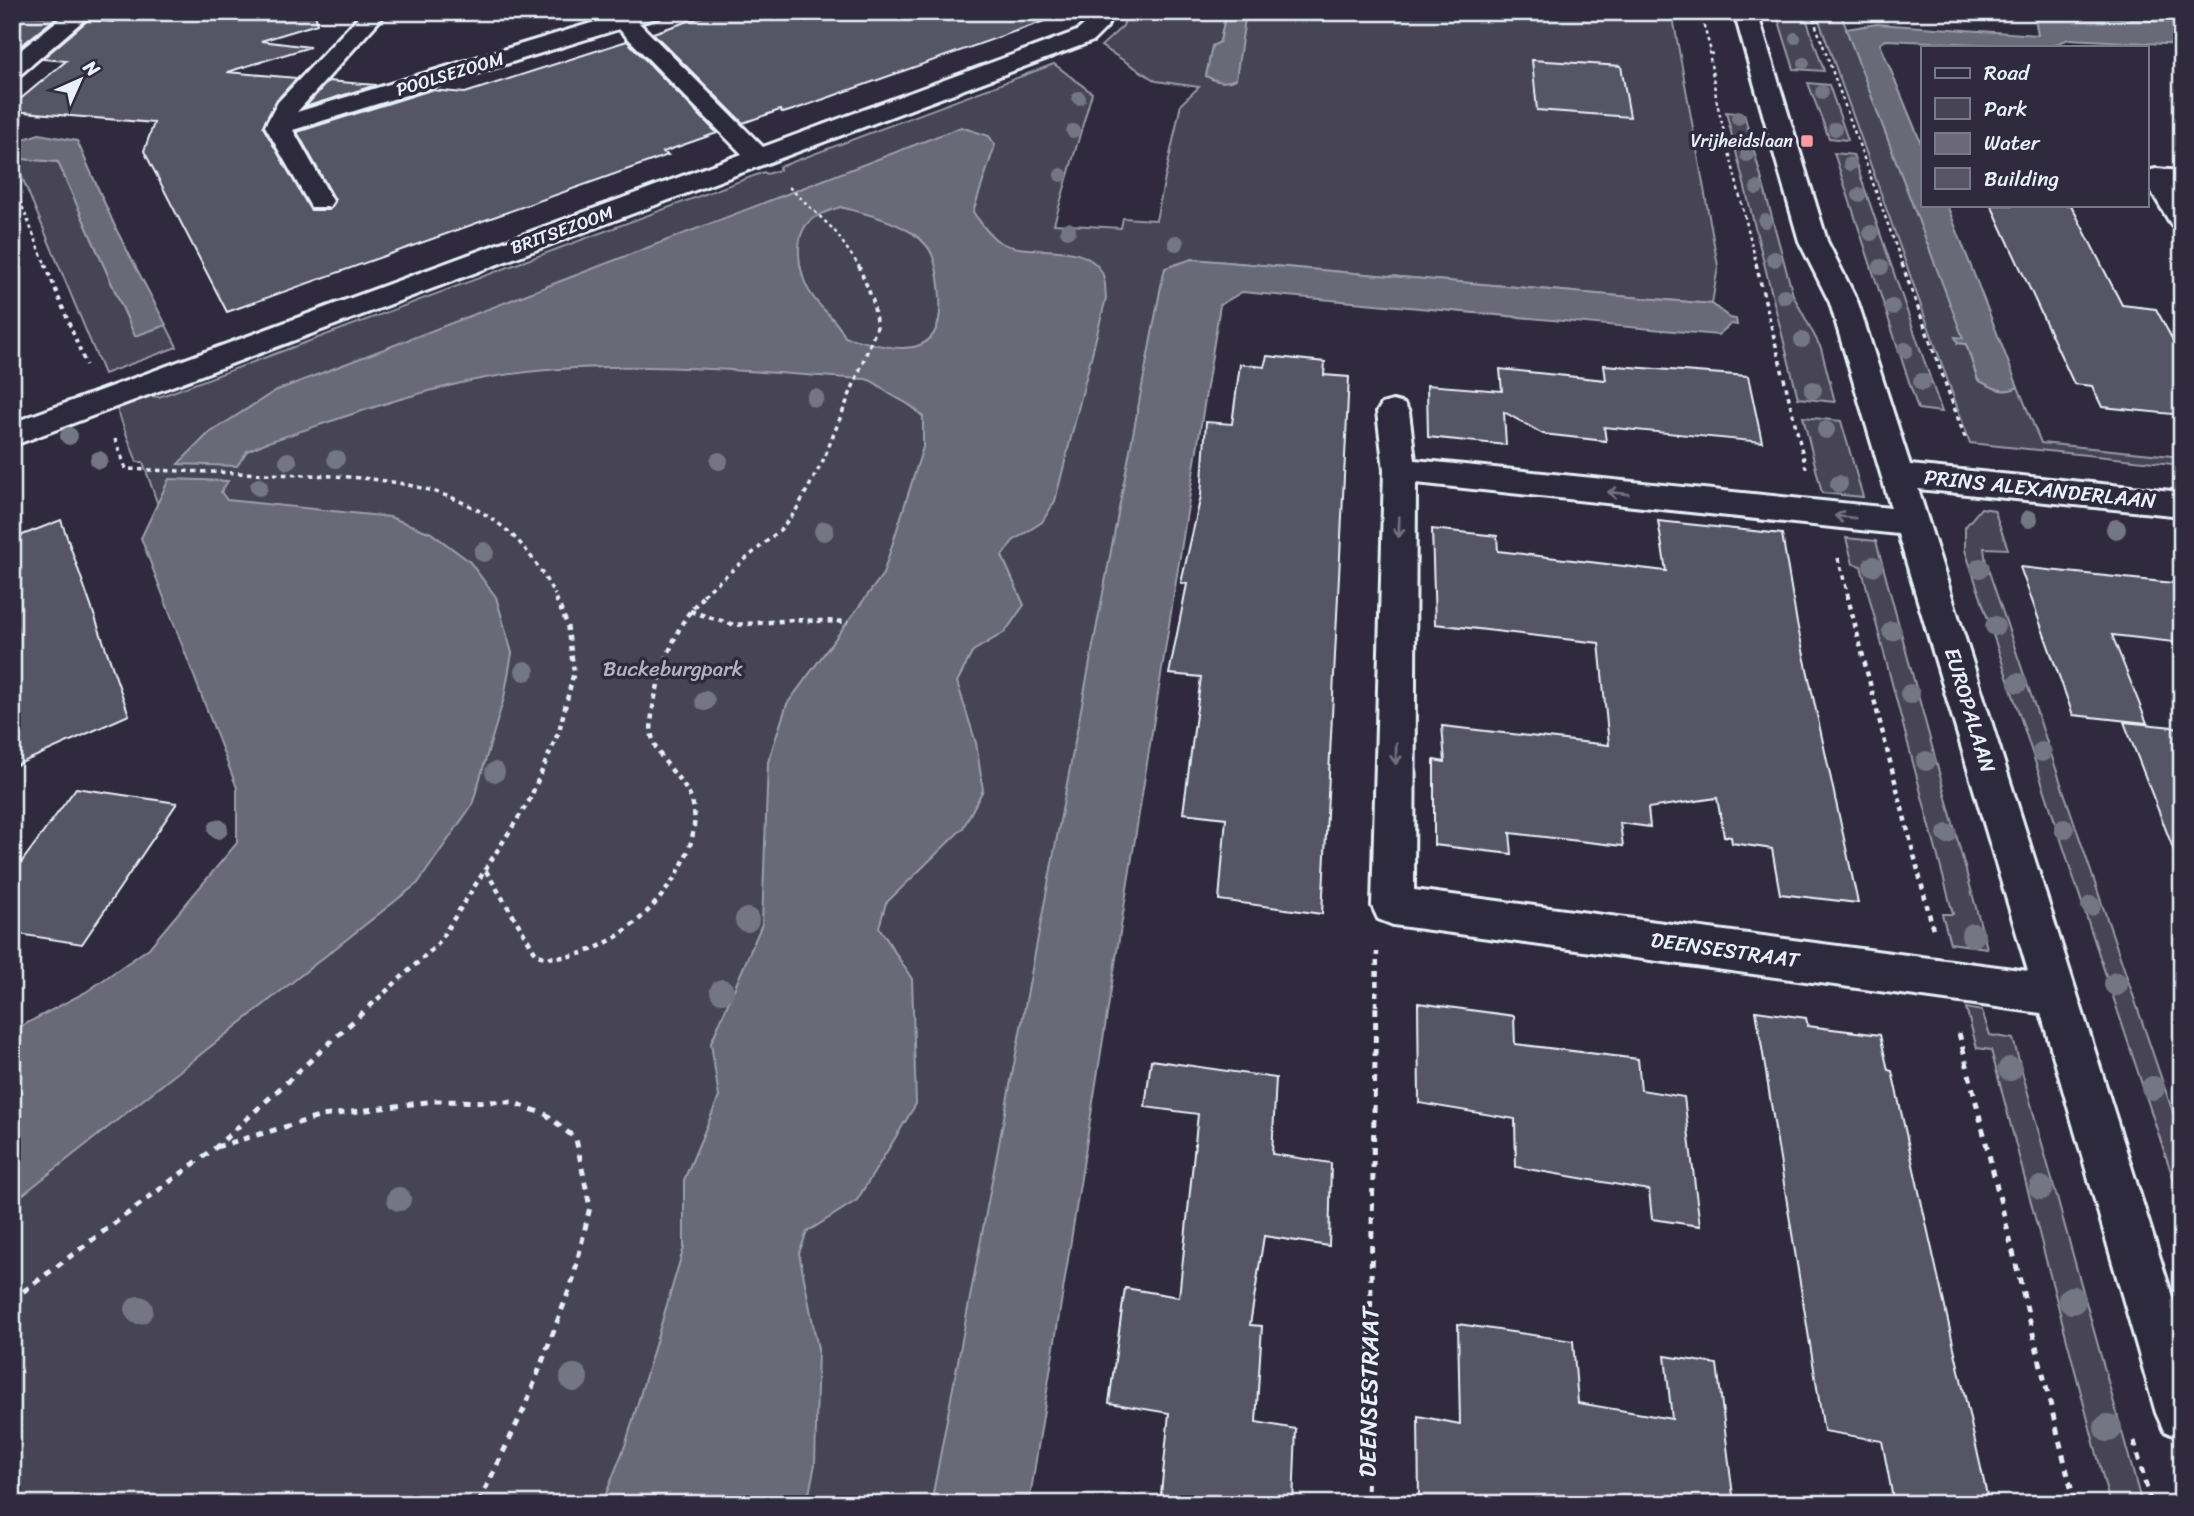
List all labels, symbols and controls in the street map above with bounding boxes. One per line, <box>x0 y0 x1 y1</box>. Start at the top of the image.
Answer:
street label: POOLSEZOOM <box>392 42 509 106</box>
north arrow <box>46 46 116 116</box>
legend <box>1921 46 2148 206</box>
text: N <box>75 51 109 85</box>
text: Road <box>1984 54 2031 92</box>
text: Park <box>1984 90 2027 128</box>
text: Water <box>1984 124 2041 162</box>
place label: Vrijheidslaan <box>1691 125 1793 157</box>
marker: Vrijheidslaan <box>1799 133 1815 149</box>
text: Building <box>1984 160 2060 198</box>
street label: BRITSEZOOM <box>506 196 619 263</box>
street label: PRINS ALEXANDERLAAN <box>1922 458 2158 520</box>
one-way arrow <box>1608 486 1630 499</box>
one-way arrow <box>1834 510 1856 523</box>
one-way arrow <box>1393 515 1406 538</box>
street label: EUROPALAAN <box>1933 643 2007 778</box>
park label: Buckeburgpark <box>603 650 743 688</box>
one-way arrow <box>1389 743 1403 766</box>
street label: DEENSESTRAAT <box>1648 921 1803 979</box>
street label: DEENSESTRAAT <box>1347 1305 1392 1478</box>

